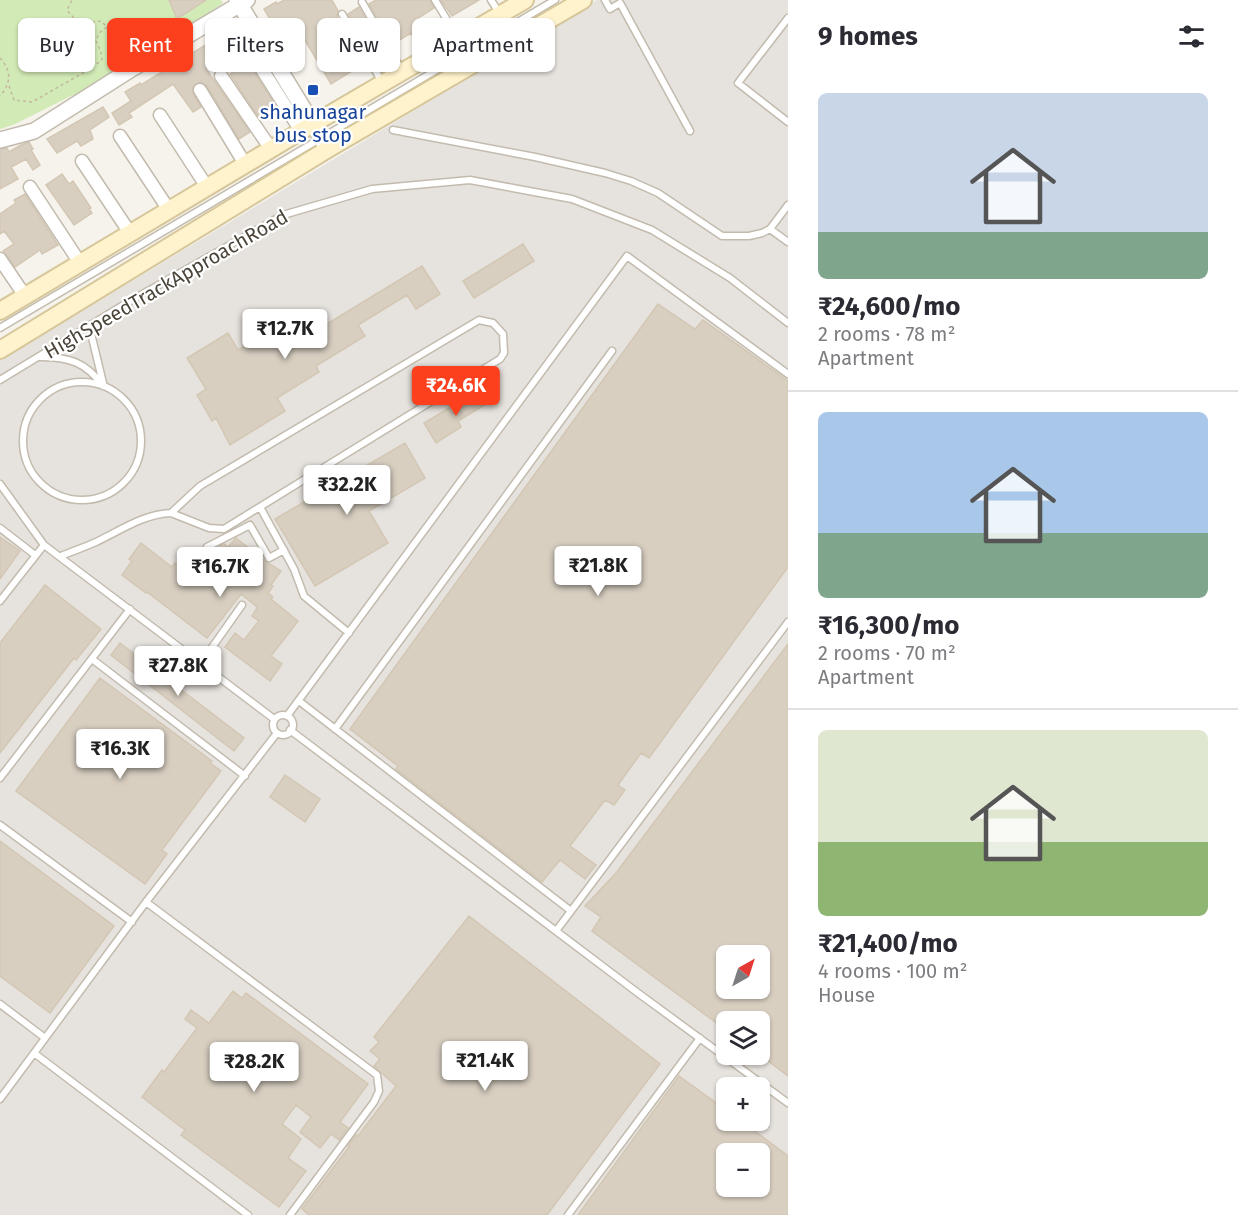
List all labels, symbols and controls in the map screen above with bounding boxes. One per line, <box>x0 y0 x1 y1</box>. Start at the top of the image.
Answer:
chip: Buy <box>18 18 95 72</box>
chip: Rent <box>107 18 193 72</box>
chip: Filters <box>205 18 305 72</box>
chip: New <box>317 18 400 72</box>
chip: Apartment <box>412 18 555 72</box>
icon: filters <box>1175 20 1208 53</box>
text: 9 homes <box>818 21 918 52</box>
marker: shahunagar bus stop <box>306 83 320 97</box>
place label: shahunagar bus stop <box>260 100 366 147</box>
icon: home <box>959 132 1067 240</box>
street label: HighSpeedTrackApproachRoad <box>40 204 292 364</box>
text: ₹24,600/mo <box>818 291 960 322</box>
pin: ₹12.7K <box>236 309 334 360</box>
text: ₹12.7K <box>256 316 314 340</box>
text: 2 rooms · 78 m² <box>818 322 955 346</box>
text: Apartment <box>818 346 914 370</box>
pin: ₹24.6K <box>407 366 505 417</box>
text: ₹24.6K <box>426 373 486 397</box>
icon: home <box>959 451 1067 559</box>
pin: ₹32.2K <box>298 465 396 516</box>
text: ₹32.2K <box>317 472 377 496</box>
pin: ₹21.8K <box>549 546 647 597</box>
pin: ₹16.7K <box>171 547 269 598</box>
text: ₹21.8K <box>568 553 628 577</box>
text: ₹16.7K <box>191 554 249 578</box>
text: ₹16,300/mo <box>818 610 959 641</box>
text: 2 rooms · 70 m² <box>818 641 956 665</box>
pin: ₹27.8K <box>129 646 227 697</box>
text: ₹27.8K <box>148 653 208 677</box>
text: Apartment <box>818 665 914 689</box>
pin: ₹16.3K <box>71 729 169 780</box>
text: ₹16.3K <box>90 736 150 760</box>
icon: home <box>959 769 1067 877</box>
text: ₹21,400/mo <box>818 928 958 959</box>
north arrow <box>716 945 770 999</box>
map controls <box>716 945 770 1197</box>
text: 4 rooms · 100 m² <box>818 959 968 983</box>
text: House <box>818 983 875 1007</box>
button: layers <box>716 1011 770 1065</box>
pin: ₹21.4K <box>436 1041 534 1092</box>
pin: ₹28.2K <box>205 1042 303 1093</box>
text: ₹21.4K <box>456 1048 514 1072</box>
text: ₹28.2K <box>224 1049 284 1073</box>
button: + <box>716 1077 770 1131</box>
button: − <box>716 1143 770 1197</box>

